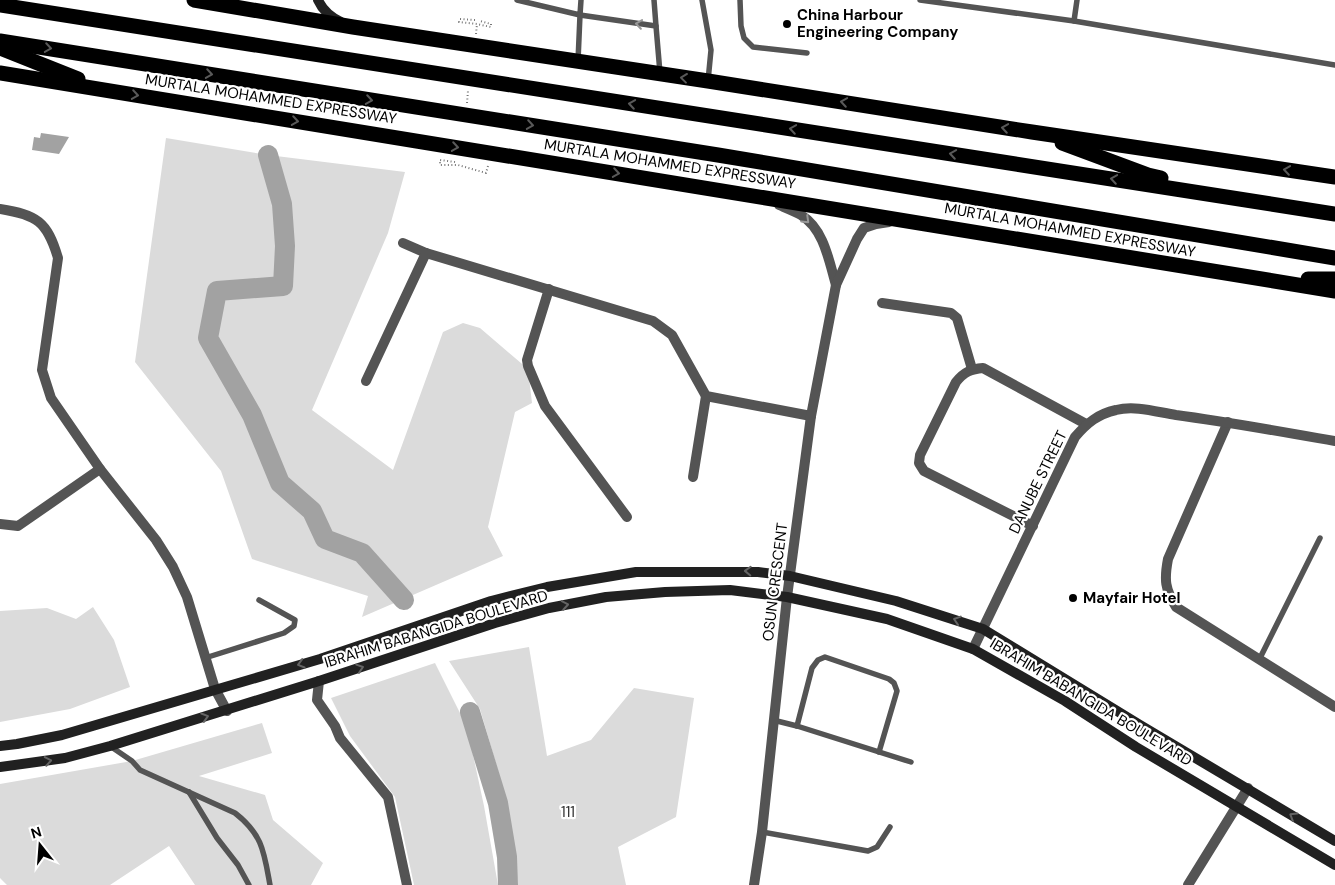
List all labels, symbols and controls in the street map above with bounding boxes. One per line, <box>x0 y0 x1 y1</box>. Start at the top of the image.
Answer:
place label: China Harbour Engineering Company <box>797 5 958 42</box>
marker: China Harbour Engineering Company <box>781 18 793 30</box>
one-way arrow <box>634 19 642 30</box>
one-way arrow <box>44 43 53 53</box>
one-way arrow <box>205 68 213 79</box>
street label: MURTALA MOHAMMED EXPRESSWAY <box>144 69 399 129</box>
one-way arrow <box>679 73 687 84</box>
one-way arrow <box>130 89 139 99</box>
one-way arrow <box>365 94 373 104</box>
one-way arrow <box>840 98 849 108</box>
one-way arrow <box>628 99 636 110</box>
one-way arrow <box>291 115 299 125</box>
one-way arrow <box>525 120 534 130</box>
one-way arrow <box>1001 123 1009 134</box>
one-way arrow <box>789 124 797 135</box>
street label: MURTALA MOHAMMED EXPRESSWAY <box>543 134 798 194</box>
one-way arrow <box>452 141 460 152</box>
one-way arrow <box>949 149 957 160</box>
one-way arrow <box>1282 165 1290 176</box>
one-way arrow <box>611 168 620 178</box>
one-way arrow <box>1110 175 1118 185</box>
street label: MURTALA MOHAMMED EXPRESSWAY <box>943 198 1197 262</box>
one-way arrow <box>801 214 810 223</box>
street label: DANUBE STREET <box>1004 427 1072 537</box>
street label: OSUN CRESCENT <box>758 522 792 642</box>
one-way arrow <box>744 566 752 577</box>
street label: IBRAHIM BABANGIDA BOULEVARD <box>322 585 550 673</box>
place label: Mayfair Hotel <box>1083 588 1181 608</box>
marker: Mayfair Hotel <box>1067 592 1079 604</box>
one-way arrow <box>561 600 569 610</box>
one-way arrow <box>953 616 962 626</box>
street label: IBRAHIM BABANGIDA BOULEVARD <box>986 633 1196 771</box>
one-way arrow <box>297 658 306 669</box>
one-way arrow <box>355 664 363 674</box>
one-way arrow <box>200 713 208 723</box>
one-way arrow <box>44 756 53 766</box>
park label: 111 <box>561 802 575 822</box>
one-way arrow <box>1289 813 1298 823</box>
north arrow <box>15 820 65 870</box>
text: N <box>29 822 44 843</box>

